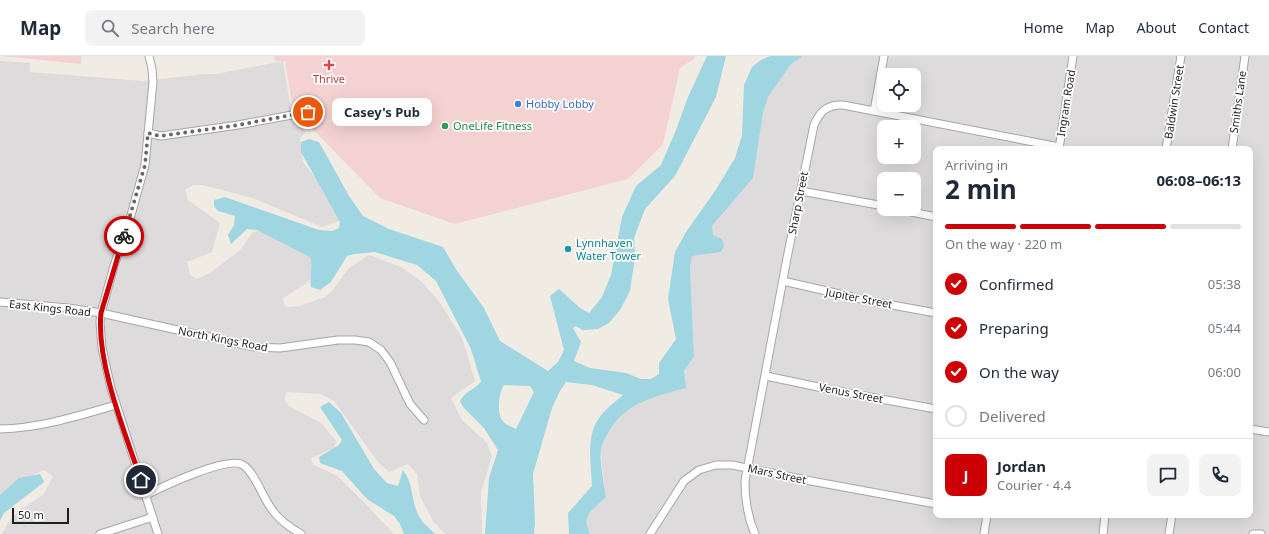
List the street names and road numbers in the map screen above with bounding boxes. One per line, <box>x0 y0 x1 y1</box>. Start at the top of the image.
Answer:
street label: Baldwin Street <box>1160 64 1187 140</box>
street label: Ingram Road <box>1053 68 1078 137</box>
street label: Smiths Lane <box>1226 70 1249 134</box>
street label: Sharp Street <box>784 170 811 236</box>
street label: Jupiter Street <box>823 283 894 311</box>
street label: East Kings Road <box>8 296 92 319</box>
street label: North Kings Road <box>177 322 269 355</box>
street label: Venus Street <box>818 379 884 406</box>
street label: Mars Street <box>746 460 808 487</box>

